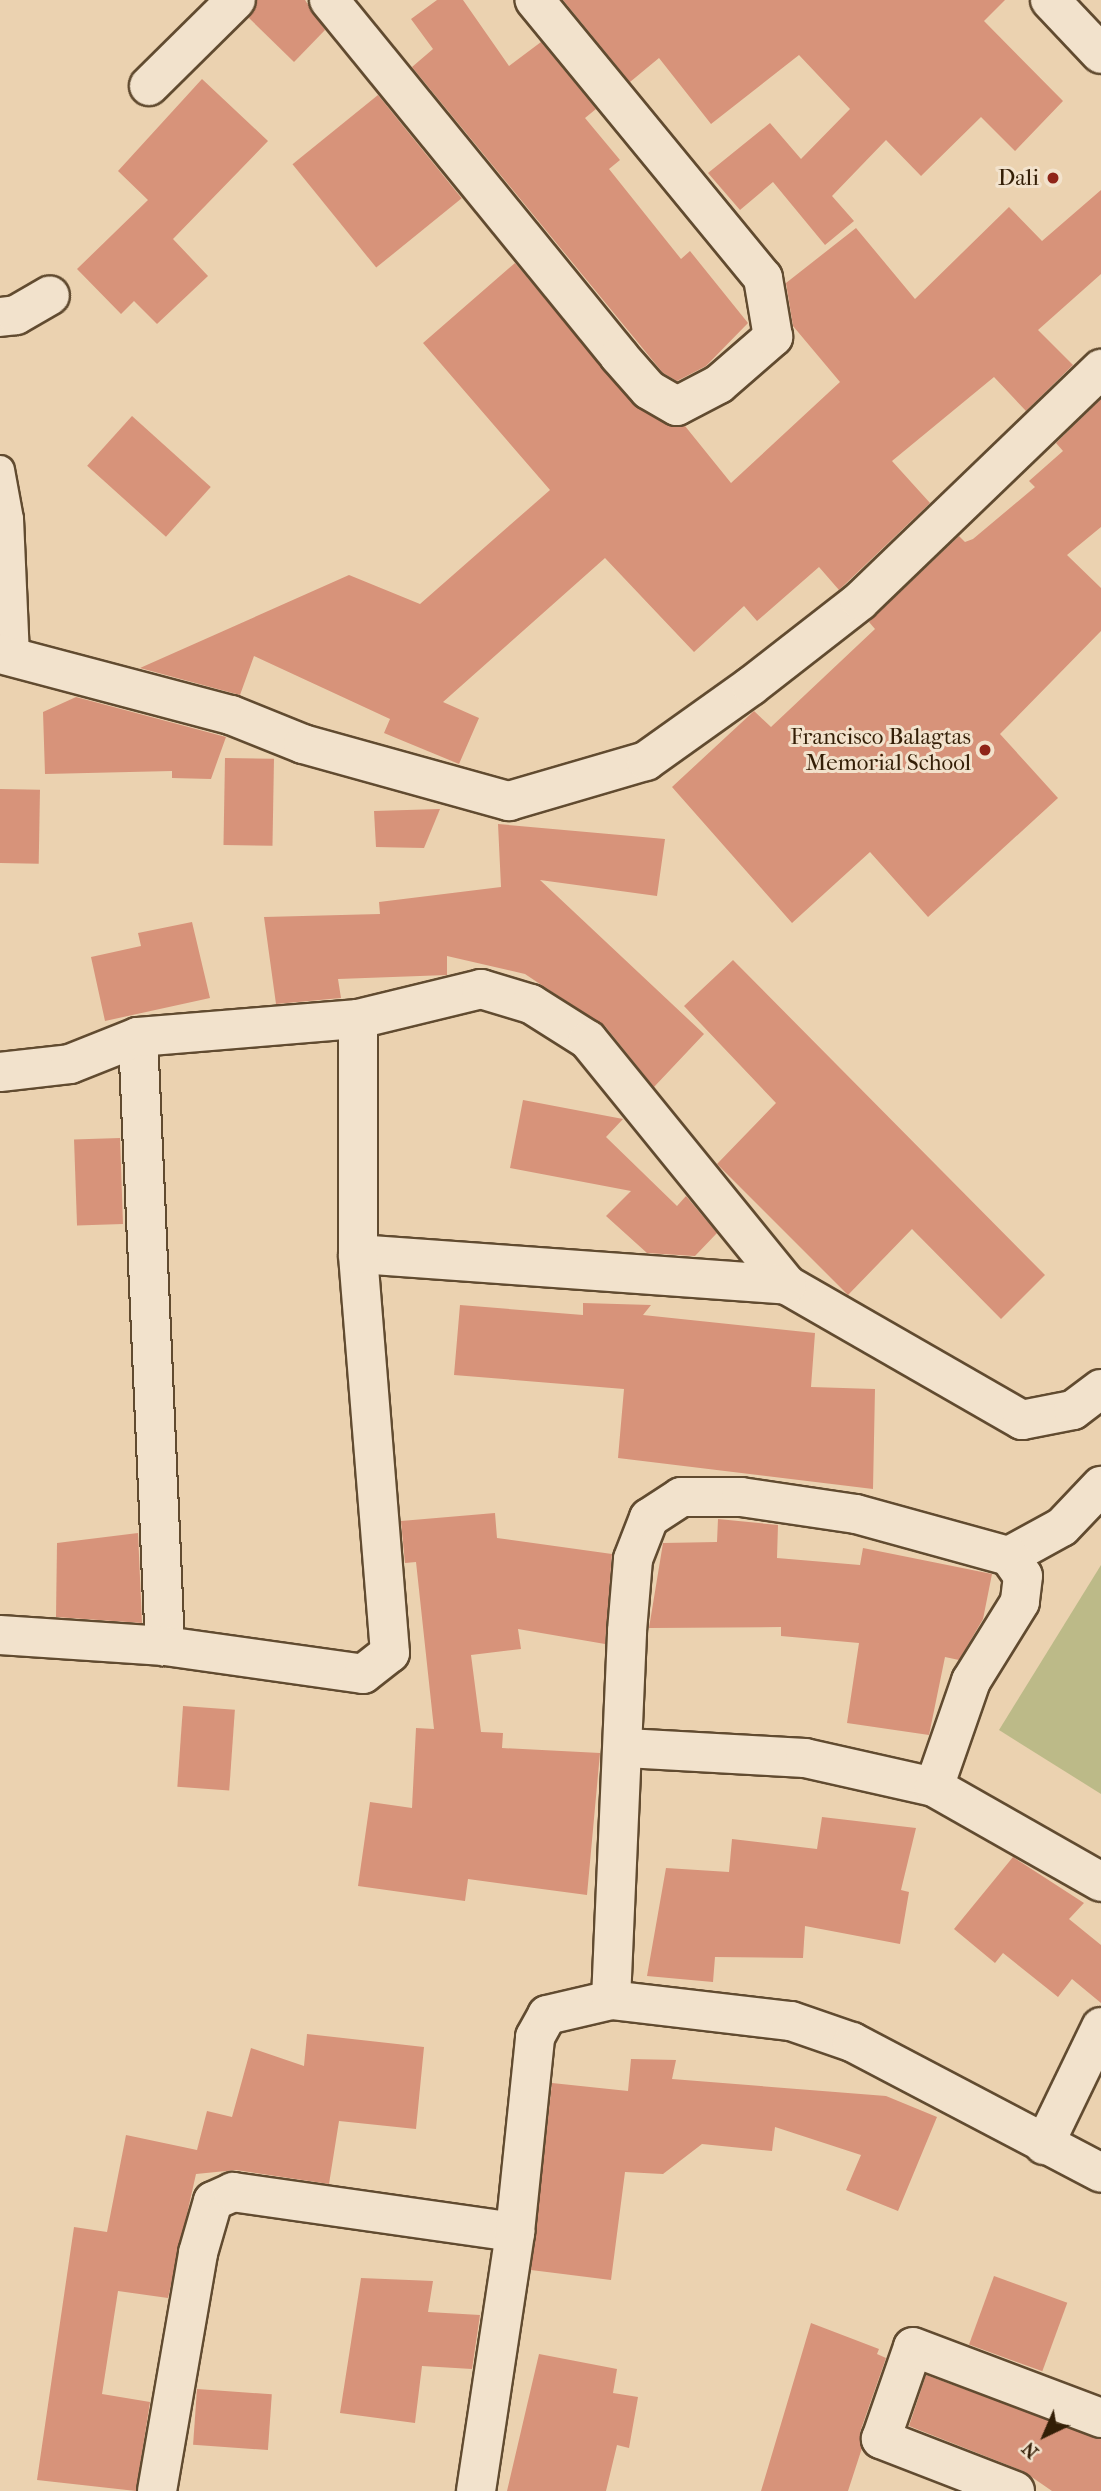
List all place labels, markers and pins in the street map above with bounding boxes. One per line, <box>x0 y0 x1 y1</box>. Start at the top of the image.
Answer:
place label: Dali <box>998 164 1039 192</box>
marker: Dali <box>1045 170 1061 186</box>
place label: Francisco Balagtas Memorial School <box>790 723 971 777</box>
marker: Francisco Balagtas Memorial School <box>977 742 993 758</box>

